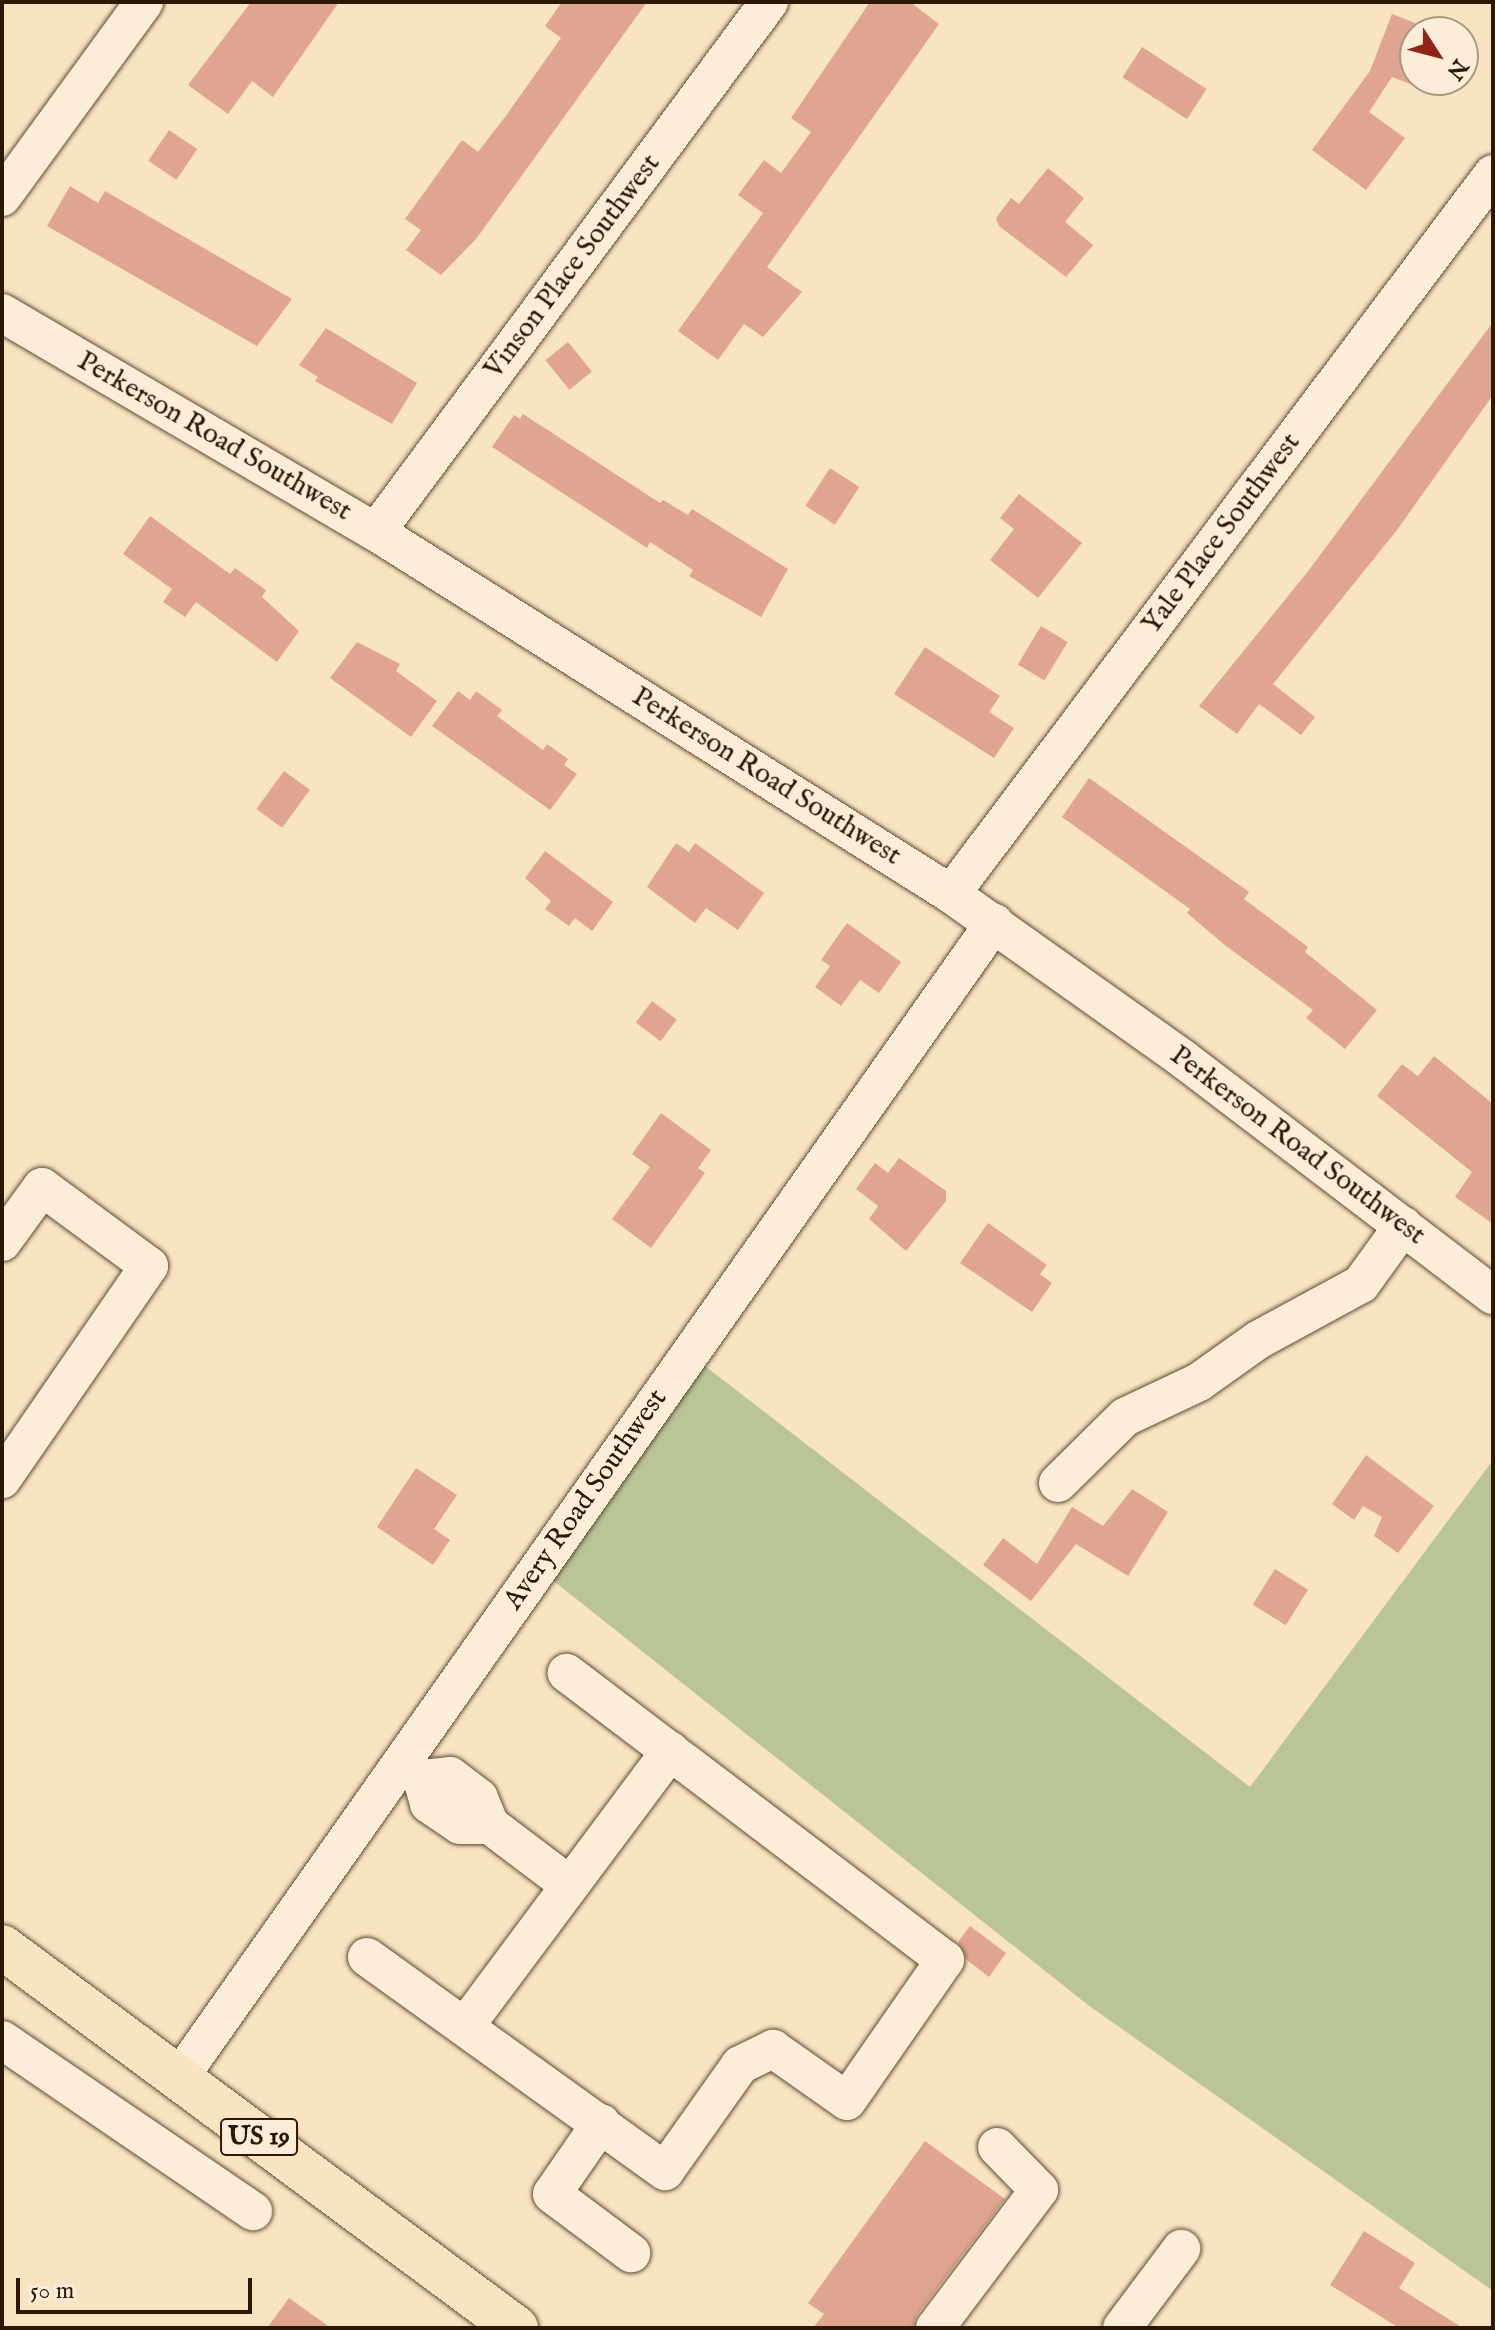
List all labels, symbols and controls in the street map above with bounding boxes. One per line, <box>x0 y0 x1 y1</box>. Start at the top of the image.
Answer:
north arrow <box>1399 16 1479 96</box>
text: N <box>1440 53 1474 85</box>
street label: Vinson Place Southwest <box>478 148 668 386</box>
street label: Perkerson Road Southwest <box>71 345 357 529</box>
street label: Yale Place Southwest <box>1136 427 1308 641</box>
street label: Perkerson Road Southwest <box>625 680 907 874</box>
street label: Perkerson Road Southwest <box>1163 1039 1431 1253</box>
street label: Avery Road Southwest <box>497 1383 675 1617</box>
road number: US 19 <box>219 2115 299 2159</box>
scale bar <box>20 2262 256 2312</box>
text: 50 m <box>30 2276 74 2307</box>

